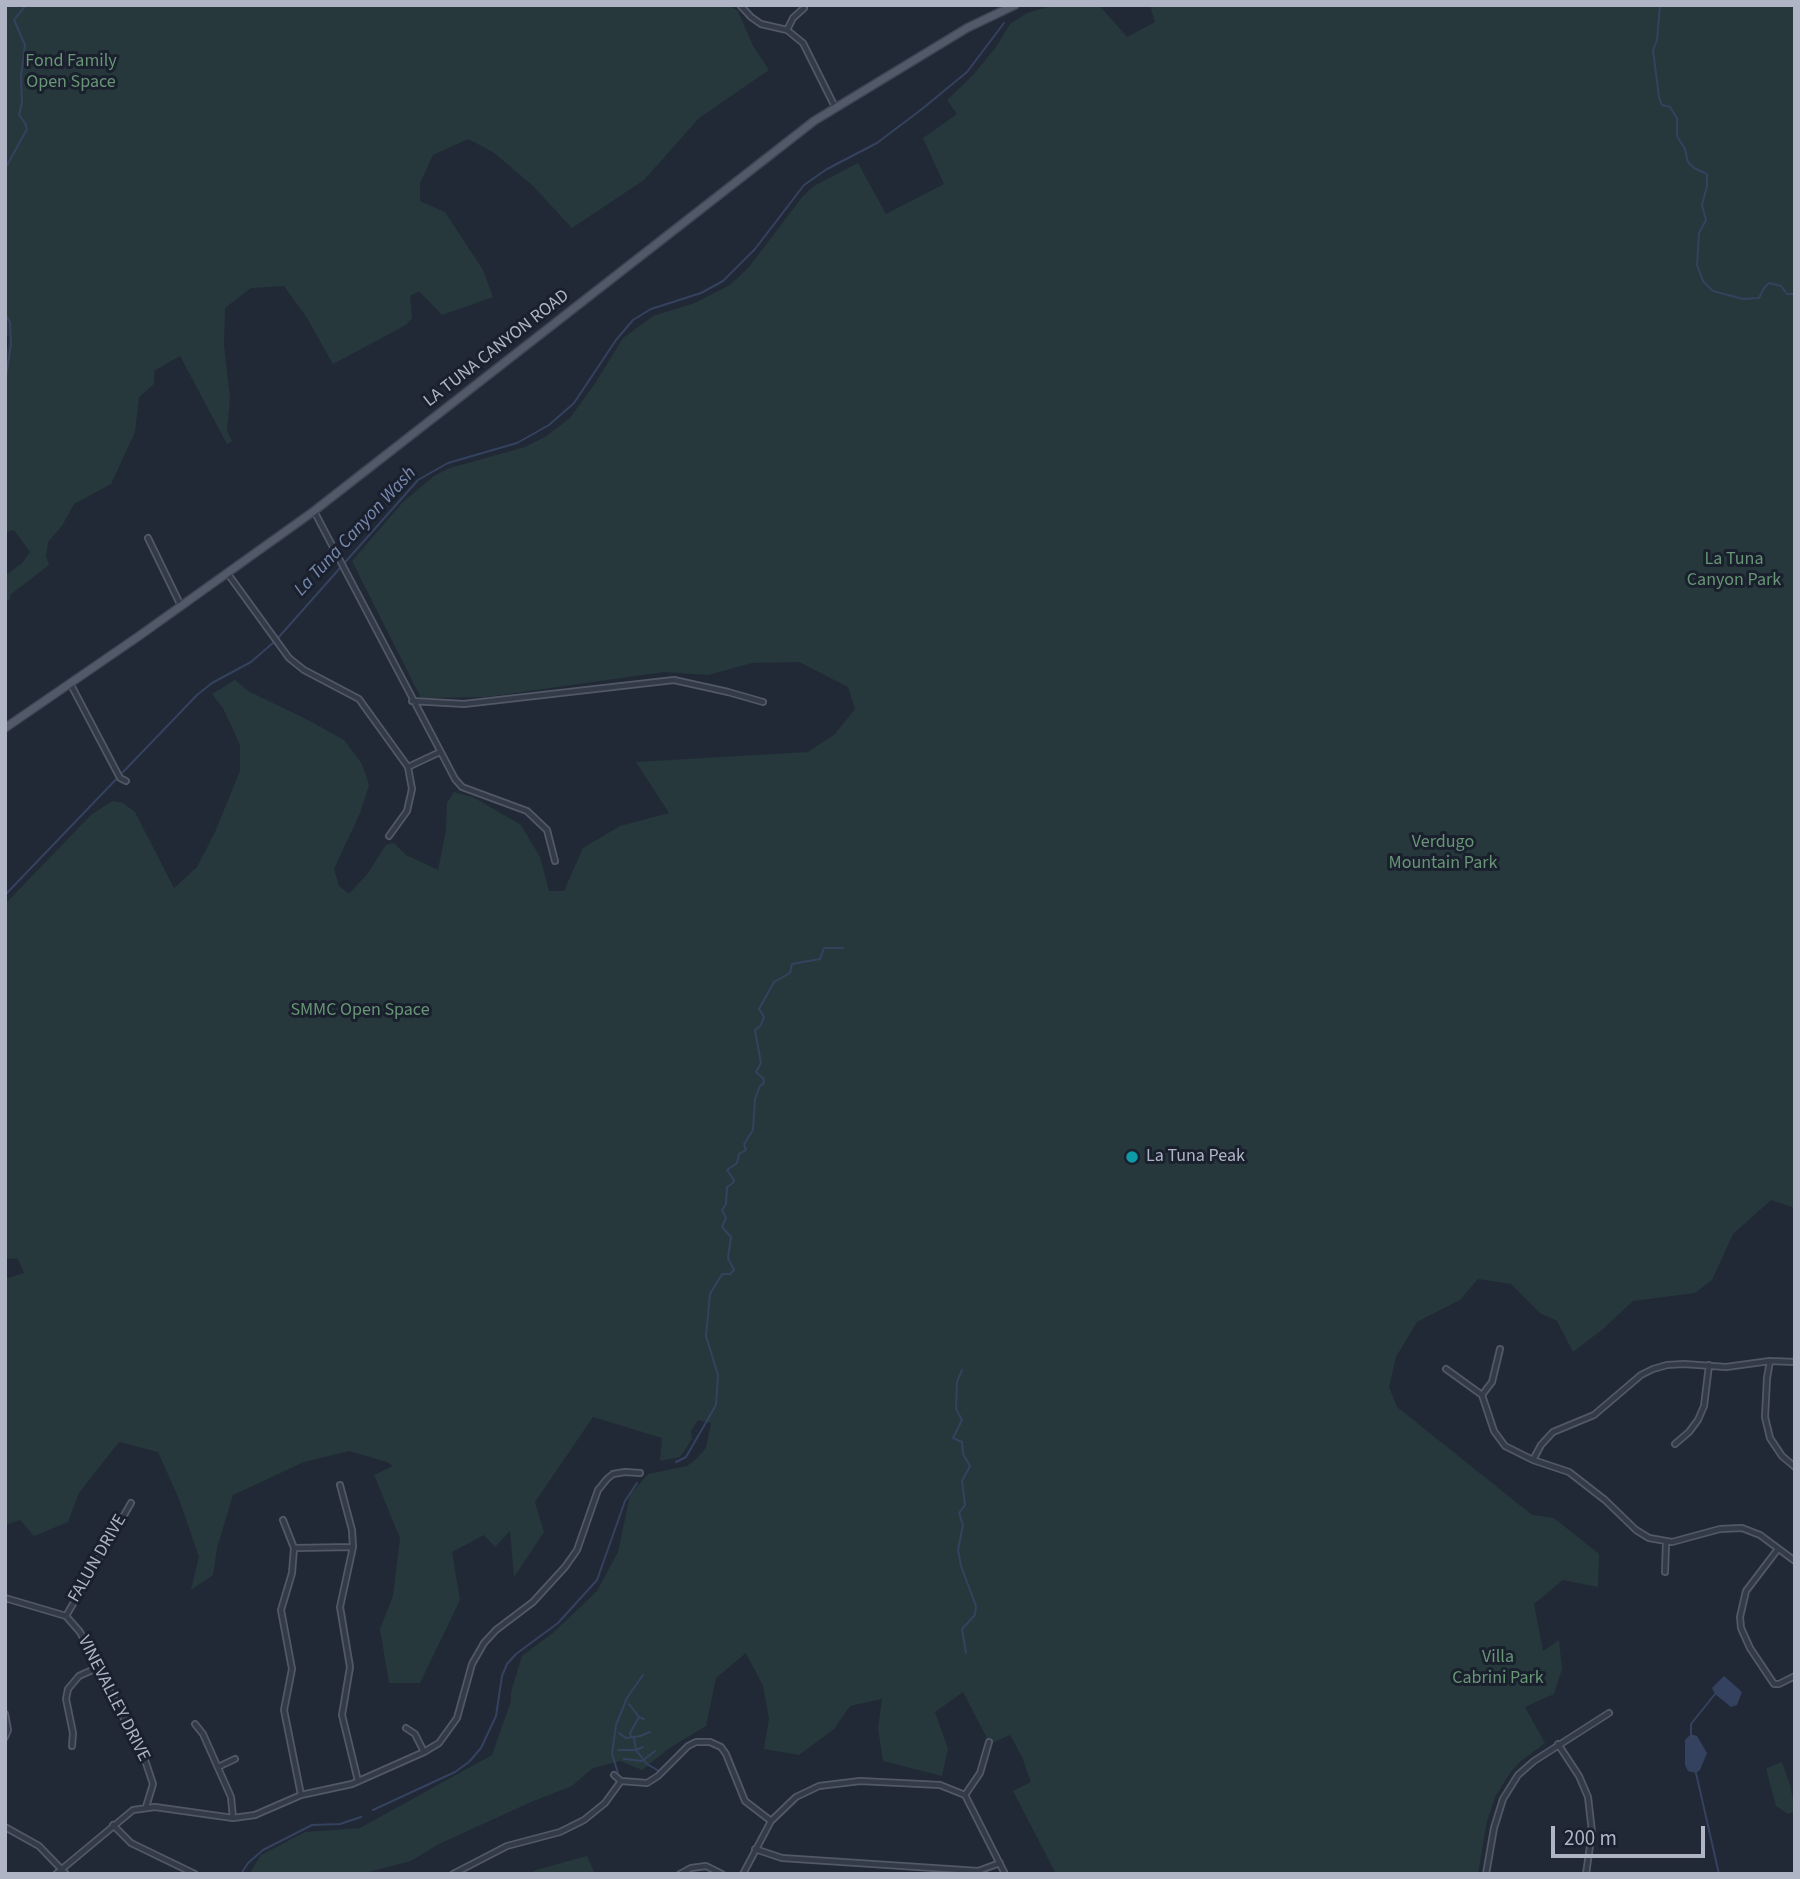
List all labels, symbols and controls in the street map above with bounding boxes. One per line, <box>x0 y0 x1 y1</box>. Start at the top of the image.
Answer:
park label: Fond Family Open Space <box>25 51 117 94</box>
street label: LA TUNA CANYON ROAD <box>420 286 574 412</box>
water label: La Tuna Canyon Wash <box>290 463 422 601</box>
park label: La Tuna Canyon Park <box>1687 549 1781 592</box>
park label: Verdugo Mountain Park <box>1389 832 1497 874</box>
park label: SMMC Open Space <box>290 1000 430 1022</box>
place label: La Tuna Peak <box>1146 1146 1245 1168</box>
marker: La Tuna Peak <box>1124 1149 1140 1165</box>
street label: FALUN DRIVE <box>64 1511 132 1607</box>
street label: VINEVALLEY DRIVE <box>72 1633 154 1765</box>
park label: Villa Cabrini Park <box>1452 1647 1544 1690</box>
scale bar <box>1555 1812 1709 1856</box>
text: 200 m <box>1564 1823 1617 1853</box>

